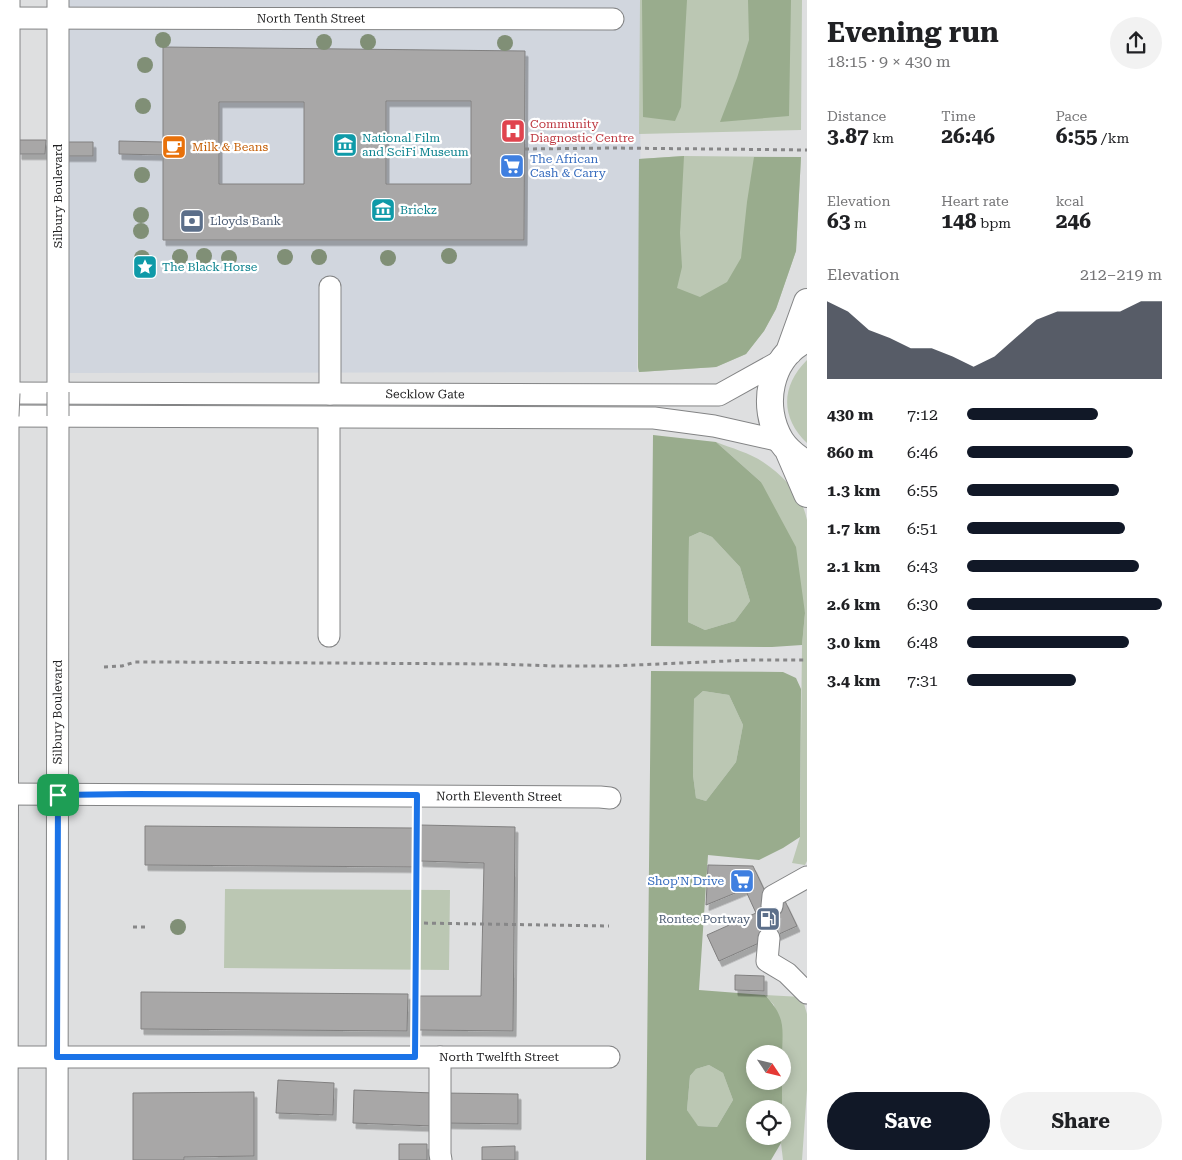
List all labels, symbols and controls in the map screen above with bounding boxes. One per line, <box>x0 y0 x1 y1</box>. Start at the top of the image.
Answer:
street label: North Tenth Street <box>257 11 366 26</box>
text: Evening run <box>827 16 999 49</box>
button: share <box>1110 17 1162 69</box>
text: 18:15 · 9 × 430 m <box>827 52 951 71</box>
text: Distance <box>827 108 886 124</box>
text: Time <box>941 108 976 124</box>
text: Pace <box>1056 108 1087 124</box>
place label: Community Diagnostic Centre <box>530 117 635 145</box>
hospital icon: Community Diagnostic Centre <box>500 118 526 144</box>
text: 3.87 <box>827 124 869 148</box>
text: 26:46 <box>941 124 995 148</box>
text: 6:55 <box>1056 124 1098 148</box>
text: km <box>869 130 894 146</box>
text: /km <box>1098 130 1129 146</box>
place label: National Film and SciFi Museum <box>362 131 469 159</box>
museum icon: National Film and SciFi Museum <box>332 132 358 158</box>
cafe icon: Milk & Beans <box>161 134 187 160</box>
place label: Milk & Beans <box>192 140 268 154</box>
street label: Silbury Boulevard <box>51 144 65 248</box>
place label: The African Cash & Carry <box>530 152 607 180</box>
supermarket icon: The African Cash & Carry <box>499 153 525 179</box>
text: Elevation <box>827 193 890 209</box>
text: Heart rate <box>941 193 1009 209</box>
text: kcal <box>1056 193 1084 209</box>
museum icon: Brickz <box>370 197 396 223</box>
place label: Brickz <box>400 203 437 217</box>
bank icon: Lloyds Bank <box>179 208 205 234</box>
text: 63 <box>827 209 851 233</box>
text: 148 <box>941 209 977 233</box>
text: 246 <box>1056 209 1091 233</box>
place label: Lloyds Bank <box>210 214 282 228</box>
text: m <box>851 215 867 231</box>
text: bpm <box>977 215 1011 231</box>
place icon: The Black Horse <box>132 254 158 280</box>
place label: The Black Horse <box>162 260 258 274</box>
text: Elevation <box>827 265 900 284</box>
text: 212–219 m <box>1080 265 1162 284</box>
street label: Secklow Gate <box>385 387 465 401</box>
text: 430 m <box>827 405 873 424</box>
text: 7:12 <box>907 405 938 424</box>
text: 860 m <box>827 443 873 462</box>
text: 6:46 <box>907 443 938 462</box>
text: 1.3 km <box>827 481 880 500</box>
text: 6:55 <box>907 481 938 500</box>
text: 1.7 km <box>827 519 880 538</box>
text: 6:51 <box>907 519 938 538</box>
text: 2.1 km <box>827 557 880 576</box>
text: 6:43 <box>907 557 938 576</box>
text: 2.6 km <box>827 595 880 614</box>
text: 6:30 <box>907 595 938 614</box>
text: 3.0 km <box>827 633 880 652</box>
text: 6:48 <box>907 633 938 652</box>
street label: Silbury Boulevard <box>51 659 65 764</box>
text: 3.4 km <box>827 671 880 690</box>
text: 7:31 <box>907 671 938 690</box>
pin <box>37 774 79 816</box>
icon: arrive <box>44 781 72 809</box>
street label: North Eleventh Street <box>436 789 563 804</box>
supermarket icon: Shop'N Drive <box>729 868 755 894</box>
place label: Shop'N Drive <box>647 874 724 888</box>
fuel station icon: Rontec Portway <box>755 906 781 932</box>
place label: Rontec Portway <box>658 912 751 926</box>
north arrow <box>746 1045 791 1090</box>
map controls <box>746 1045 791 1145</box>
street label: North Twelfth Street <box>439 1050 559 1064</box>
button: Save <box>827 1092 990 1150</box>
button: Share <box>1000 1092 1162 1150</box>
button: locate <box>746 1100 791 1145</box>

